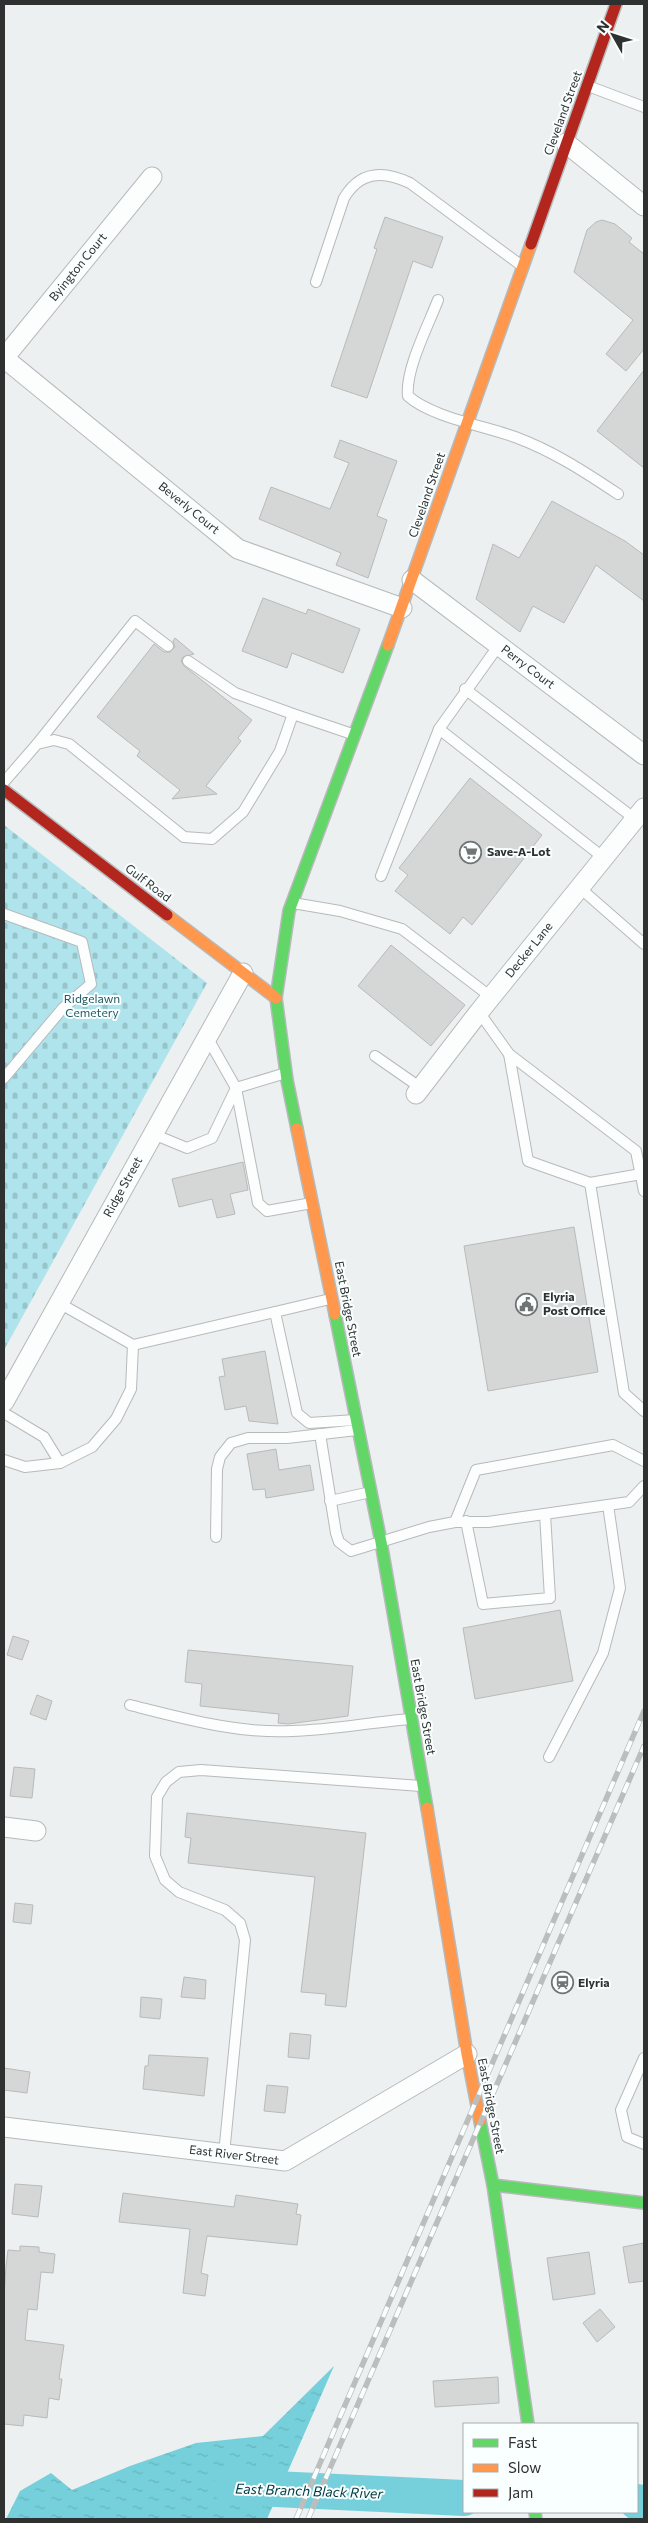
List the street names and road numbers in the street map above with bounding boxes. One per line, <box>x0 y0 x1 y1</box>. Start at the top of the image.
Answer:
street label: Cleveland Street <box>540 68 584 157</box>
street label: Byington Court <box>46 230 109 303</box>
street label: Cleveland Street <box>405 450 447 539</box>
street label: Beverly Court <box>156 478 223 536</box>
street label: Perry Court <box>499 641 558 691</box>
street label: Gulf Road <box>123 860 174 904</box>
street label: Decker Lane <box>502 919 555 980</box>
street label: Ridge Street <box>100 1154 145 1219</box>
street label: East Bridge Street <box>333 1260 365 1358</box>
street label: East Bridge Street <box>409 1658 439 1756</box>
street label: East Bridge Street <box>476 2057 508 2155</box>
street label: East River Street <box>188 2142 280 2166</box>

